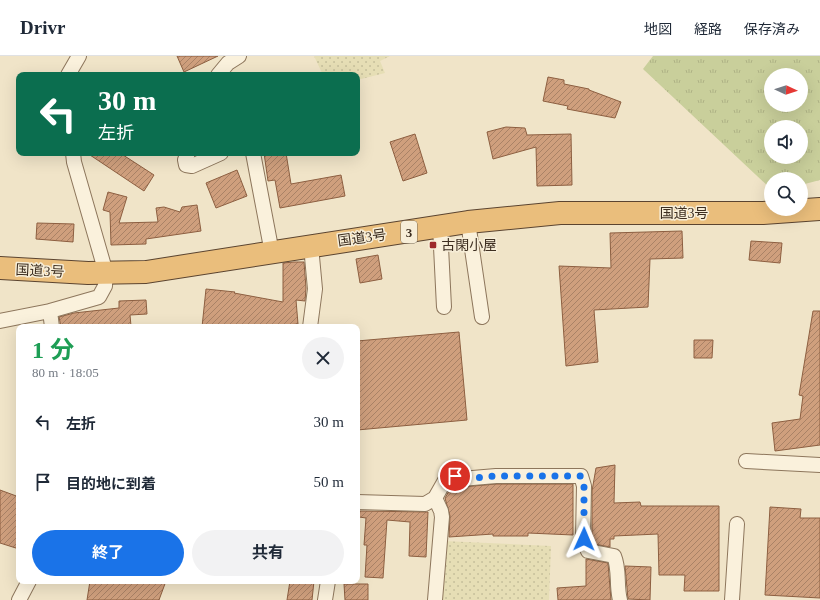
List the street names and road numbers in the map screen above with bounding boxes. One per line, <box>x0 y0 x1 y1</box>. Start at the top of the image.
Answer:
street label: 国道3号 <box>660 206 709 221</box>
road number: 3 <box>401 221 417 243</box>
street label: 国道3号 <box>337 227 387 249</box>
street label: 国道3号 <box>15 262 65 280</box>

